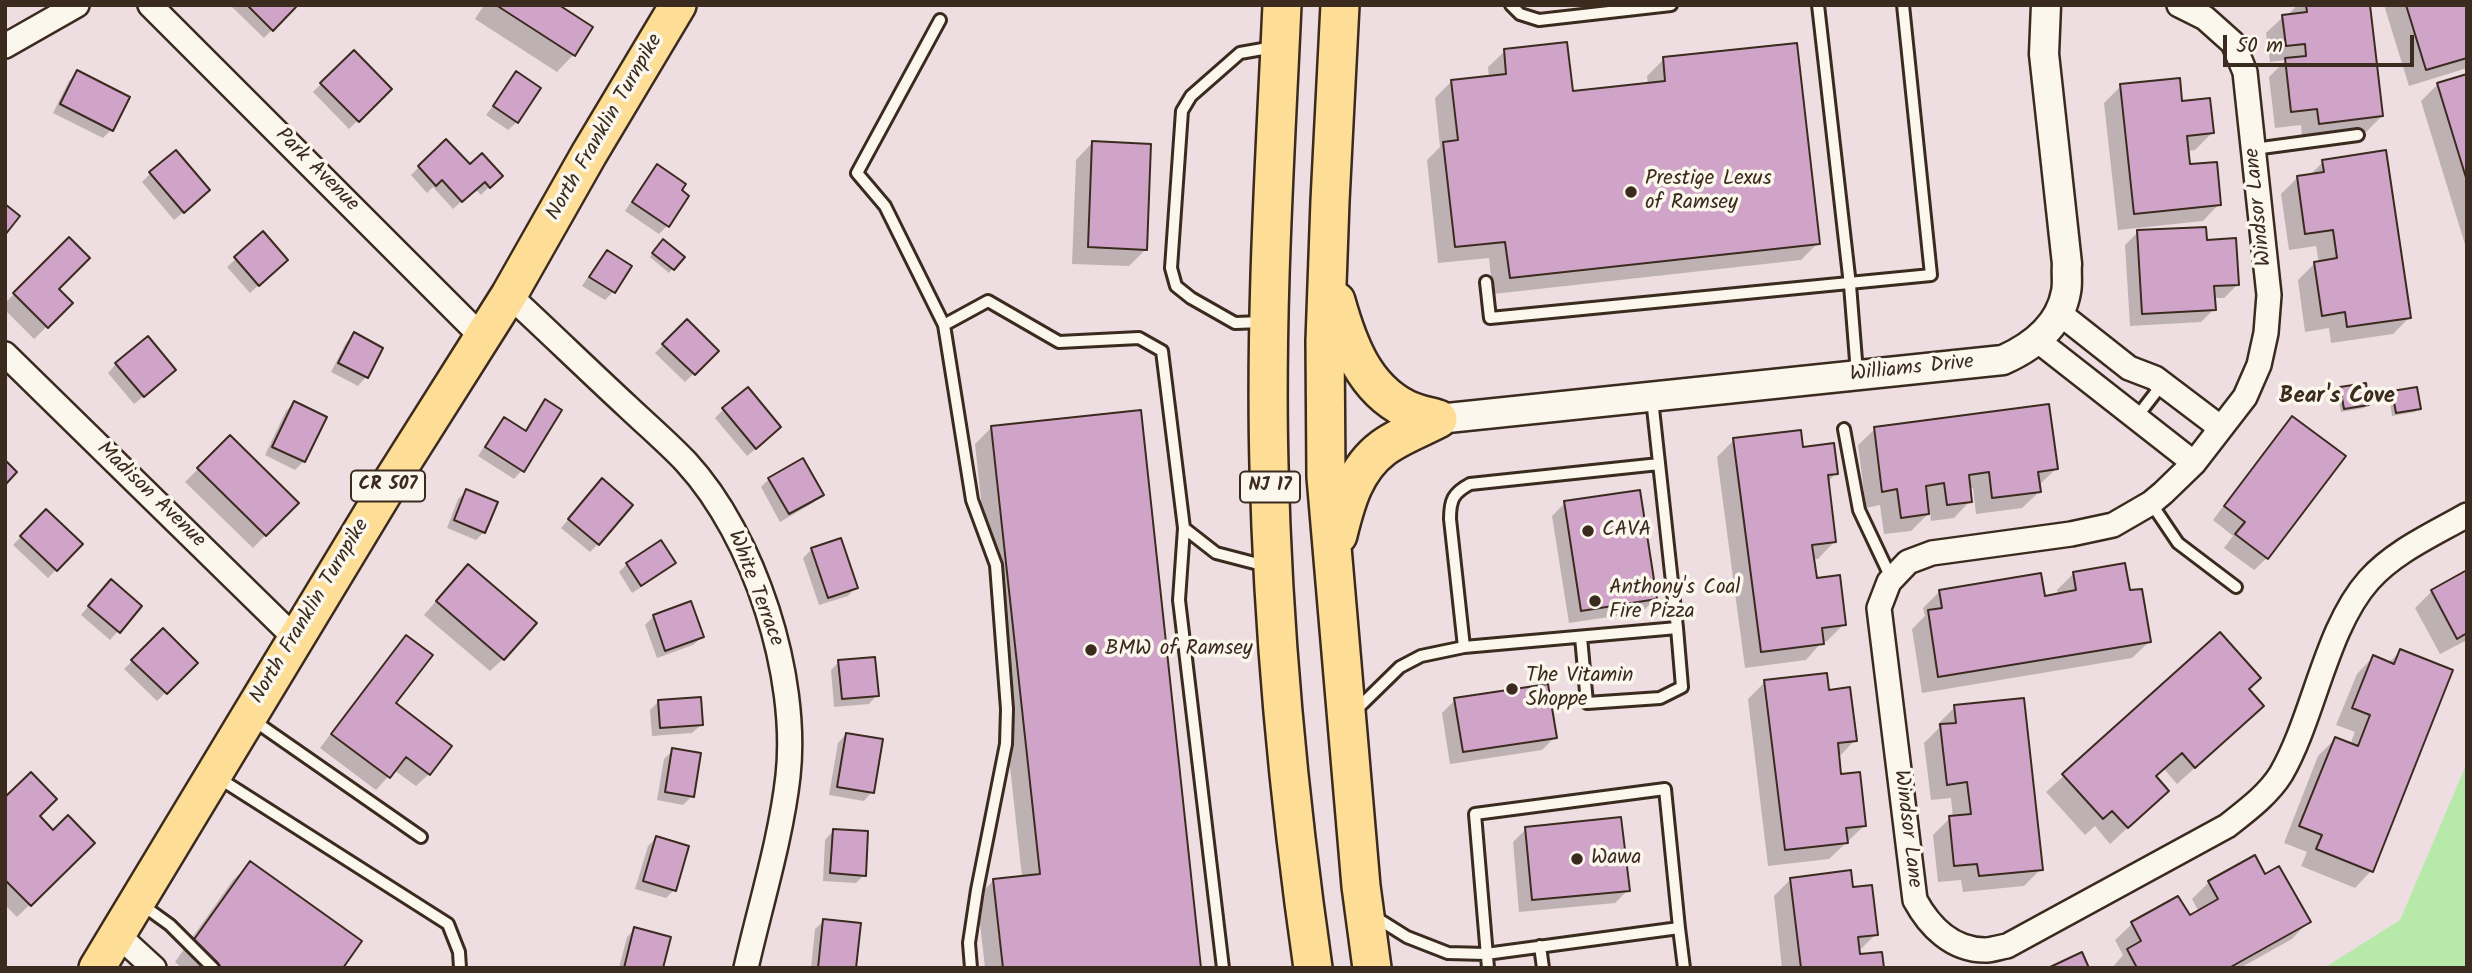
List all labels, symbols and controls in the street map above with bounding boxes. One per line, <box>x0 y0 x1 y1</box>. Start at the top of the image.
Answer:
scale bar <box>2227 21 2418 65</box>
street label: North Franklin Turnpike <box>542 30 670 226</box>
text: 50 m <box>2236 30 2283 63</box>
street label: Park Avenue <box>269 124 363 218</box>
street label: Windsor Lane <box>2241 147 2279 267</box>
place label: Prestige Lexus of Ramsey <box>1645 167 1772 217</box>
marker: Prestige Lexus of Ramsey <box>1623 184 1639 200</box>
street label: Williams Drive <box>1849 351 1975 389</box>
district label: Bear's Cove <box>2279 384 2395 412</box>
street label: Madison Avenue <box>90 438 210 554</box>
road number: CR 507 <box>351 471 425 502</box>
road number: NJ 17 <box>1240 472 1300 502</box>
street label: North Franklin Turnpike <box>246 515 376 709</box>
place label: CAVA <box>1602 518 1651 544</box>
marker: CAVA <box>1580 523 1596 539</box>
street label: White Terrace <box>720 528 788 650</box>
place label: Anthony's Coal Fire Pizza <box>1609 576 1740 626</box>
marker: Anthony's Coal Fire Pizza <box>1587 593 1603 609</box>
place label: BMW of Ramsey <box>1105 637 1253 663</box>
marker: BMW of Ramsey <box>1083 642 1099 658</box>
place label: The Vitamin Shoppe <box>1526 664 1633 714</box>
marker: The Vitamin Shoppe <box>1504 681 1520 697</box>
street label: Windsor Lane <box>1886 768 1926 890</box>
place label: Wawa <box>1591 846 1641 872</box>
marker: Wawa <box>1569 851 1585 867</box>

